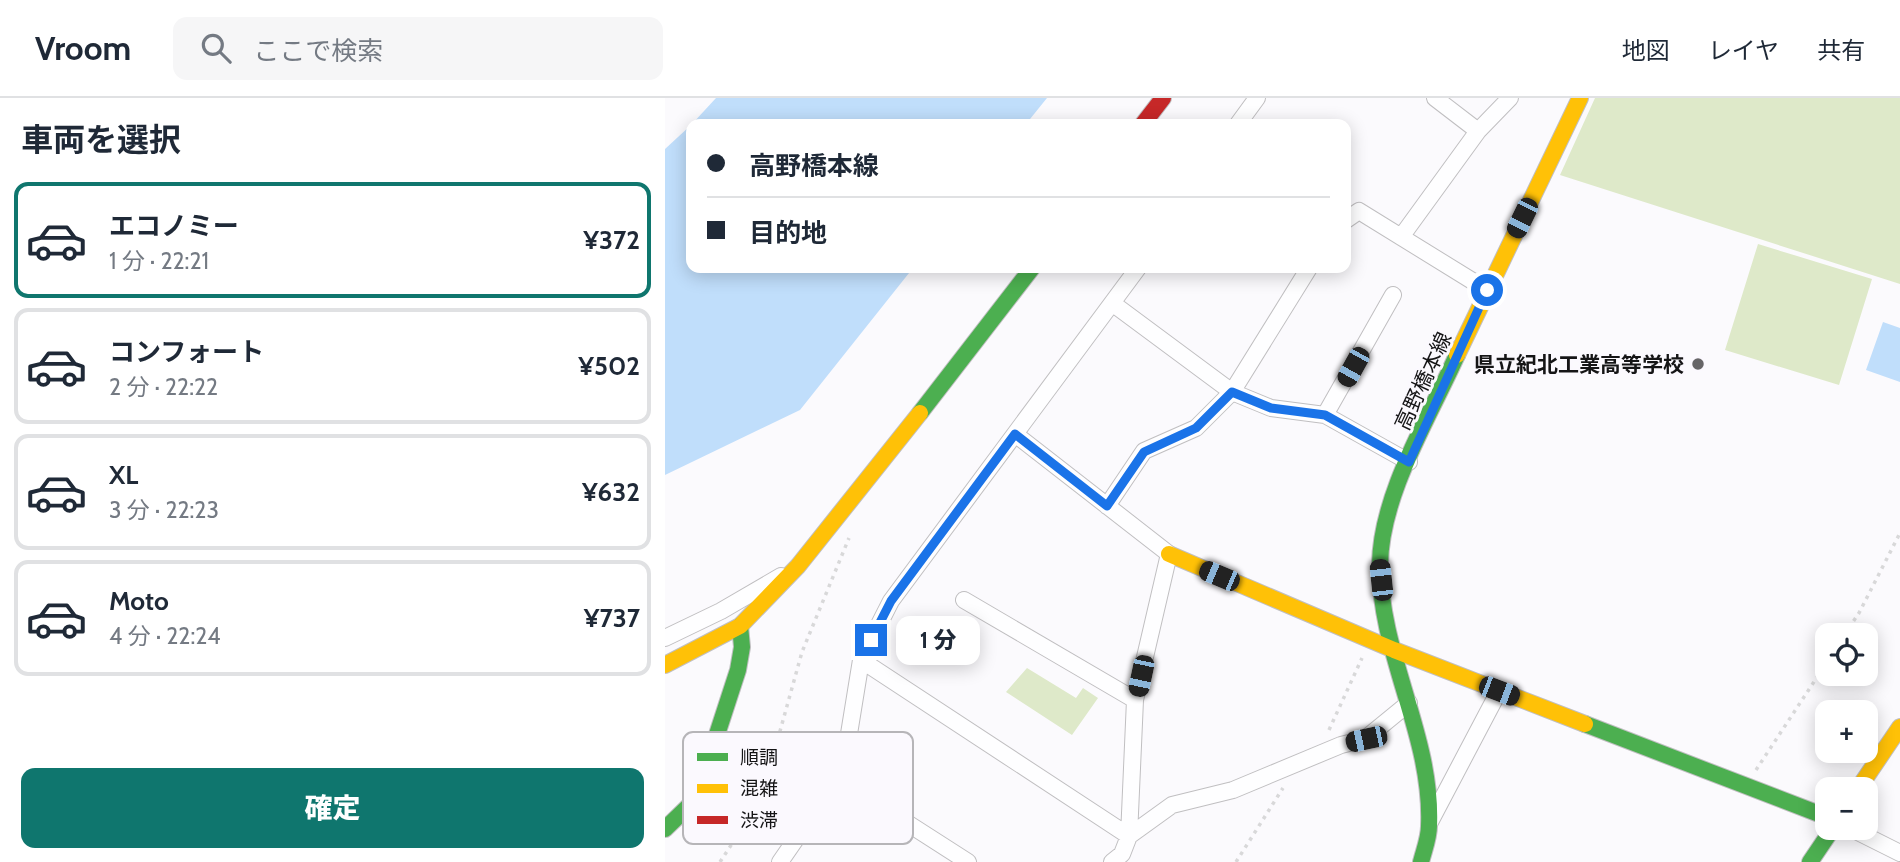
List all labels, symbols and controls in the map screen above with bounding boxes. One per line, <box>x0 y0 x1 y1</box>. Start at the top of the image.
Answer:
search box <box>173 17 663 80</box>
text: Vroom <box>35 28 131 68</box>
icon: search <box>197 29 235 67</box>
text: ここで検索 <box>253 35 383 67</box>
text: 地図 <box>1622 36 1670 65</box>
text: レイヤ <box>1708 36 1779 65</box>
text: 共有 <box>1817 36 1865 65</box>
text: 車両を選択 <box>21 120 181 159</box>
text: 高野橋本線 <box>749 150 879 182</box>
car <box>1504 195 1541 241</box>
icon: car <box>25 209 88 272</box>
text: エコノミー <box>109 210 239 242</box>
text: 目的地 <box>749 217 827 249</box>
text: ¥372 <box>583 224 640 256</box>
text: 1 分 · 22:21 <box>109 247 209 275</box>
route start <box>1471 274 1503 306</box>
street label: 高野橋本線 <box>1389 328 1457 434</box>
icon: car <box>25 335 88 398</box>
text: コンフォート <box>109 336 264 368</box>
car <box>1334 344 1373 390</box>
text: ¥502 <box>578 350 640 382</box>
place label: 県立紀北工業高等学校 <box>1474 352 1684 377</box>
marker: 県立紀北工業高等学校 <box>1690 356 1706 372</box>
text: 2 分 · 22:22 <box>109 373 218 401</box>
text: XL <box>109 459 138 491</box>
icon: car <box>25 461 88 524</box>
text: ¥632 <box>582 476 640 508</box>
text: 3 分 · 22:23 <box>109 496 219 524</box>
car <box>1196 558 1243 594</box>
car <box>1369 558 1394 602</box>
text: Moto <box>109 585 169 617</box>
icon: car <box>25 587 88 650</box>
text: ¥737 <box>584 602 640 634</box>
callout: 1 分 <box>895 616 979 664</box>
text: 4 分 · 22:24 <box>109 622 221 650</box>
map controls <box>1815 623 1878 840</box>
button: locate <box>1815 623 1878 686</box>
route end <box>855 624 887 656</box>
text: 1 分 <box>920 626 956 654</box>
car <box>1127 653 1156 699</box>
car <box>1476 674 1523 708</box>
button: + <box>1815 700 1878 763</box>
car <box>1344 724 1389 754</box>
legend <box>683 732 913 844</box>
text: 順調 <box>740 746 778 769</box>
button: 確定 <box>21 768 644 848</box>
text: 混雑 <box>740 777 778 800</box>
button: − <box>1815 777 1878 840</box>
text: 渋滞 <box>740 809 778 832</box>

